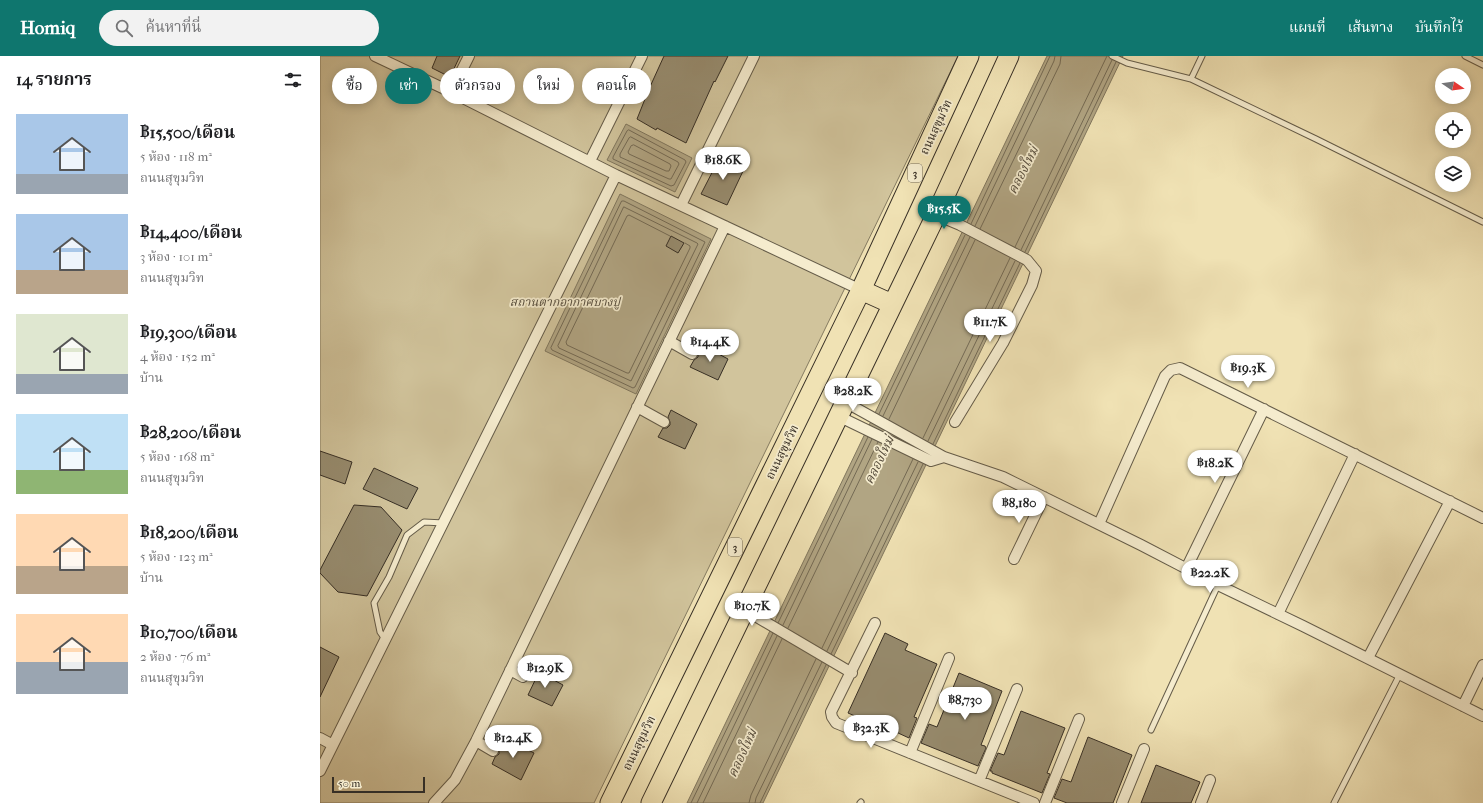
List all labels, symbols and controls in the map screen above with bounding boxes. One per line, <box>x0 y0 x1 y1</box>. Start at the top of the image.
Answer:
search box <box>99 10 379 46</box>
text: Homiq <box>20 17 75 39</box>
icon: search <box>113 17 135 39</box>
text: ค้นหาที่นี่ <box>145 18 201 36</box>
text: แผนที่ <box>1289 19 1326 36</box>
text: เส้นทาง <box>1348 19 1393 36</box>
text: บันทึกไว้ <box>1415 19 1463 36</box>
chip: ซื้อ <box>332 68 377 104</box>
chip: เช่า <box>385 68 432 104</box>
chip: ตัวกรอง <box>440 68 515 104</box>
chip: ใหม่ <box>523 68 574 104</box>
chip: คอนโด <box>582 68 651 104</box>
north arrow <box>1435 68 1471 104</box>
map controls <box>1435 68 1471 192</box>
text: 14 รายการ <box>16 69 92 89</box>
icon: filters <box>282 69 304 91</box>
street label: ถนนสุขุมวิท <box>917 97 956 157</box>
button: locate <box>1435 112 1471 148</box>
text: ฿15,500/เดือน <box>140 122 235 142</box>
icon: home <box>48 130 96 178</box>
water label: คลองใหม่ <box>1003 141 1042 196</box>
pin: ฿18.6K <box>690 147 756 181</box>
text: 5 ห้อง · 118 m² <box>140 149 212 164</box>
text: ฿18.6K <box>704 152 742 167</box>
button: layers <box>1435 156 1471 192</box>
road number: 3 <box>908 164 922 182</box>
text: ถนนสุขุมวิท <box>140 170 204 185</box>
pin: ฿15.5K <box>911 196 977 230</box>
text: ฿15.5K <box>927 201 961 216</box>
text: ฿14,400/เดือน <box>140 222 242 242</box>
icon: home <box>48 230 96 278</box>
text: 3 ห้อง · 101 m² <box>140 249 212 264</box>
text: ถนนสุขุมวิท <box>140 270 204 285</box>
park label: สถานตากอากาศบางปู <box>510 295 622 310</box>
pin: ฿11.7K <box>957 309 1023 343</box>
text: ฿11.7K <box>973 314 1007 329</box>
text: ฿19,300/เดือน <box>140 322 237 342</box>
pin: ฿14.4K <box>677 329 743 363</box>
icon: home <box>48 330 96 378</box>
text: ฿14.4K <box>690 334 730 349</box>
text: 4 ห้อง · 152 m² <box>140 349 215 364</box>
pin: ฿19.3K <box>1215 355 1281 389</box>
text: ฿19.3K <box>1230 360 1266 375</box>
text: บ้าน <box>140 370 163 385</box>
pin: ฿28.2K <box>820 378 886 412</box>
text: ฿28.2K <box>833 383 873 398</box>
text: ฿28,200/เดือน <box>140 422 241 442</box>
street label: ถนนสุขุมวิท <box>763 422 802 482</box>
icon: home <box>48 430 96 478</box>
water label: คลองใหม่ <box>859 431 898 486</box>
text: 5 ห้อง · 168 m² <box>140 449 214 464</box>
pin: ฿18.2K <box>1182 450 1248 484</box>
text: ฿18.2K <box>1196 455 1234 470</box>
text: ถนนสุขุมวิท <box>140 470 204 485</box>
pin: ฿8,180 <box>986 490 1052 524</box>
text: ฿8,180 <box>1002 495 1036 510</box>
text: ฿18,200/เดือน <box>140 522 238 542</box>
icon: home <box>48 530 96 578</box>
road number: 3 <box>728 538 742 556</box>
text: 5 ห้อง · 123 m² <box>140 549 213 564</box>
pin: ฿22.2K <box>1177 560 1243 594</box>
text: ฿22.2K <box>1190 565 1230 580</box>
text: บ้าน <box>140 570 163 585</box>
pin: ฿10.7K <box>719 593 785 627</box>
text: ฿10.7K <box>734 598 770 613</box>
text: ฿10,700/เดือน <box>140 622 238 642</box>
icon: home <box>48 630 96 678</box>
text: 2 ห้อง · 76 m² <box>140 649 210 664</box>
pin: ฿12.9K <box>512 655 578 689</box>
text: ฿12.9K <box>526 660 564 675</box>
text: ถนนสุขุมวิท <box>140 670 204 685</box>
pin: ฿8,730 <box>932 687 998 721</box>
text: ฿8,730 <box>948 692 982 707</box>
street label: ถนนสุขุมวิท <box>620 713 659 773</box>
pin: ฿32.3K <box>838 715 904 749</box>
text: ฿32.3K <box>853 720 889 735</box>
water label: คลองใหม่ <box>723 724 760 779</box>
pin: ฿12.4K <box>480 725 546 759</box>
text: ฿12.4K <box>494 730 532 745</box>
scale bar <box>332 775 425 794</box>
text: 50 m <box>338 777 360 790</box>

